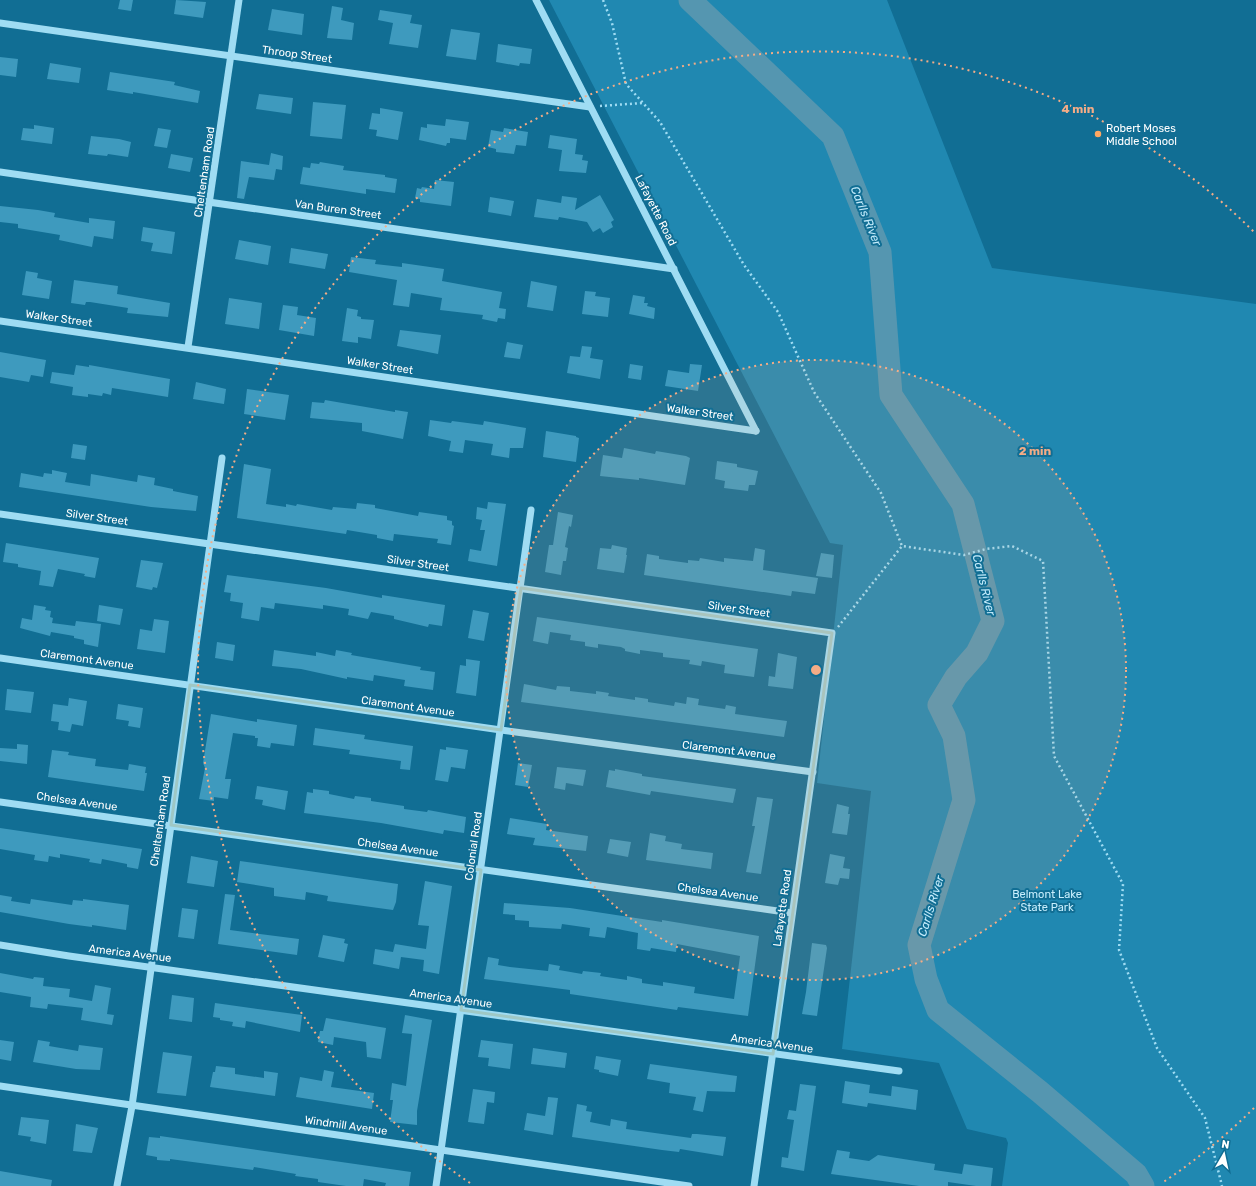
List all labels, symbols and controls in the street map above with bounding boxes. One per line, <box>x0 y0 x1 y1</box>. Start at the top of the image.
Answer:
street label: Throop Street <box>261 43 333 66</box>
text: 4 min <box>1062 102 1095 116</box>
place label: Robert Moses Middle School <box>1106 122 1177 148</box>
street label: Cheltenham Road <box>192 126 217 218</box>
marker: Robert Moses Middle School <box>1093 129 1103 139</box>
street label: Lafayette Road <box>632 173 679 248</box>
water label: Carlls River <box>848 184 884 248</box>
street label: Van Buren Street <box>294 197 383 222</box>
street label: Walker Street <box>25 307 94 330</box>
street label: Walker Street <box>346 354 415 377</box>
street label: Walker Street <box>666 401 735 424</box>
text: 2 min <box>1019 444 1052 458</box>
street label: Silver Street <box>65 507 130 528</box>
street label: Silver Street <box>386 553 451 574</box>
water label: Carlls River <box>970 553 999 618</box>
street label: Silver Street <box>707 599 772 620</box>
street label: Claremont Avenue <box>39 647 134 672</box>
centre of rings <box>809 663 823 677</box>
street label: Claremont Avenue <box>360 694 455 719</box>
street label: Claremont Avenue <box>681 738 776 763</box>
street label: Cheltenham Road <box>148 775 173 867</box>
street label: Chelsea Avenue <box>36 789 118 814</box>
street label: Colonial Road <box>462 811 485 881</box>
street label: Chelsea Avenue <box>357 835 439 860</box>
street label: Lafayette Road <box>771 869 794 948</box>
water label: Carlls River <box>915 873 947 938</box>
street label: Chelsea Avenue <box>677 880 759 905</box>
park label: Belmont Lake State Park <box>1012 888 1082 914</box>
street label: America Avenue <box>88 942 172 965</box>
street label: America Avenue <box>409 986 493 1011</box>
street label: America Avenue <box>730 1031 814 1056</box>
street label: Windmill Avenue <box>304 1113 388 1138</box>
north arrow <box>1204 1134 1244 1174</box>
text: N <box>1221 1138 1230 1152</box>

